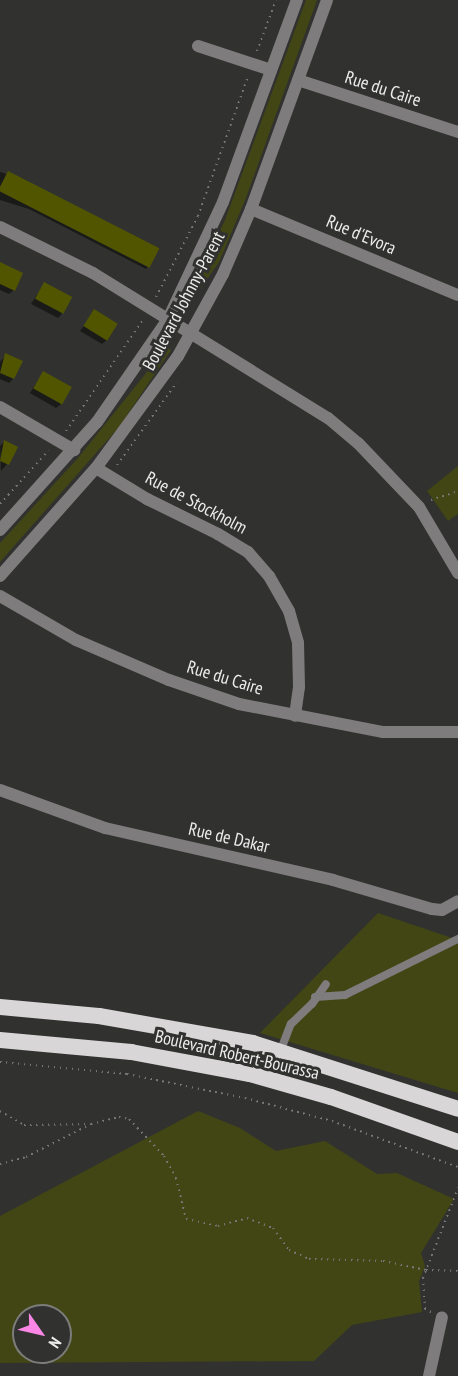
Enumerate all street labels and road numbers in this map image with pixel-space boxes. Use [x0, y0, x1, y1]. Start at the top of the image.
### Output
street label: Rue du Caire [342, 67, 424, 111]
street label: Rue d'Evora [323, 211, 399, 259]
street label: Boulevard Johnny-Parent [138, 228, 230, 374]
street label: Rue de Stockholm [141, 467, 251, 539]
street label: Rue du Caire [184, 656, 266, 700]
street label: Rue de Dakar [186, 818, 272, 858]
street label: Boulevard Robert-Bourassa [153, 1026, 321, 1084]

